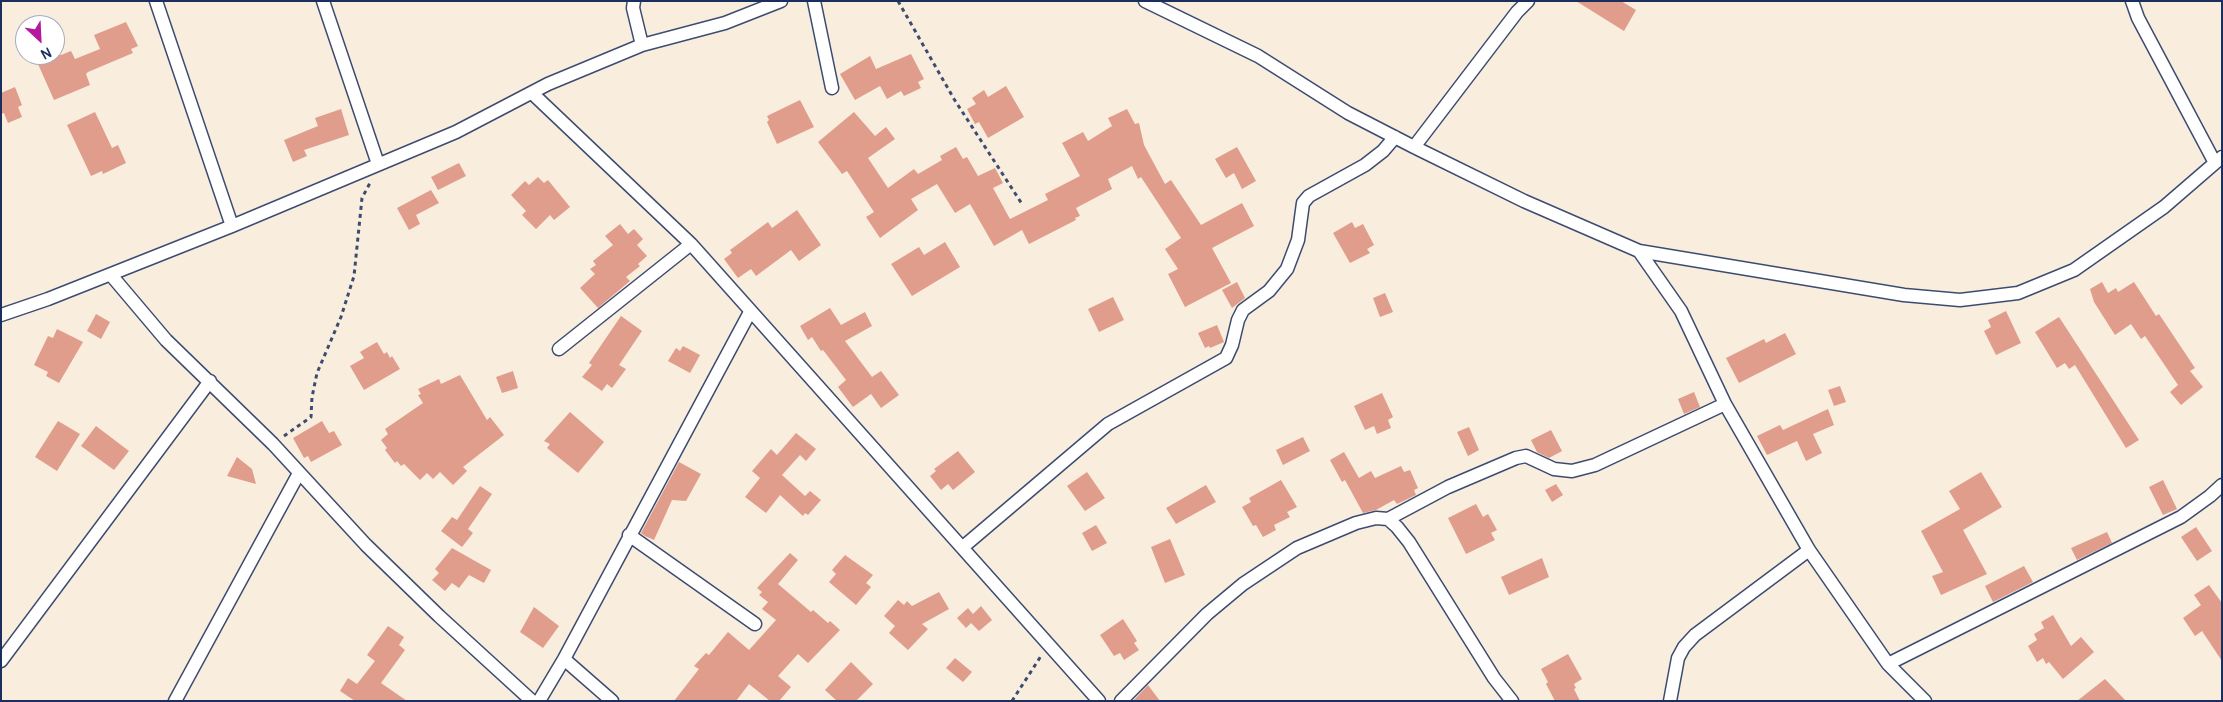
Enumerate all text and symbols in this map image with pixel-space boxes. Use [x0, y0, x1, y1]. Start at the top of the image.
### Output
north arrow [15, 15, 65, 65]
text: N [38, 43, 54, 63]

